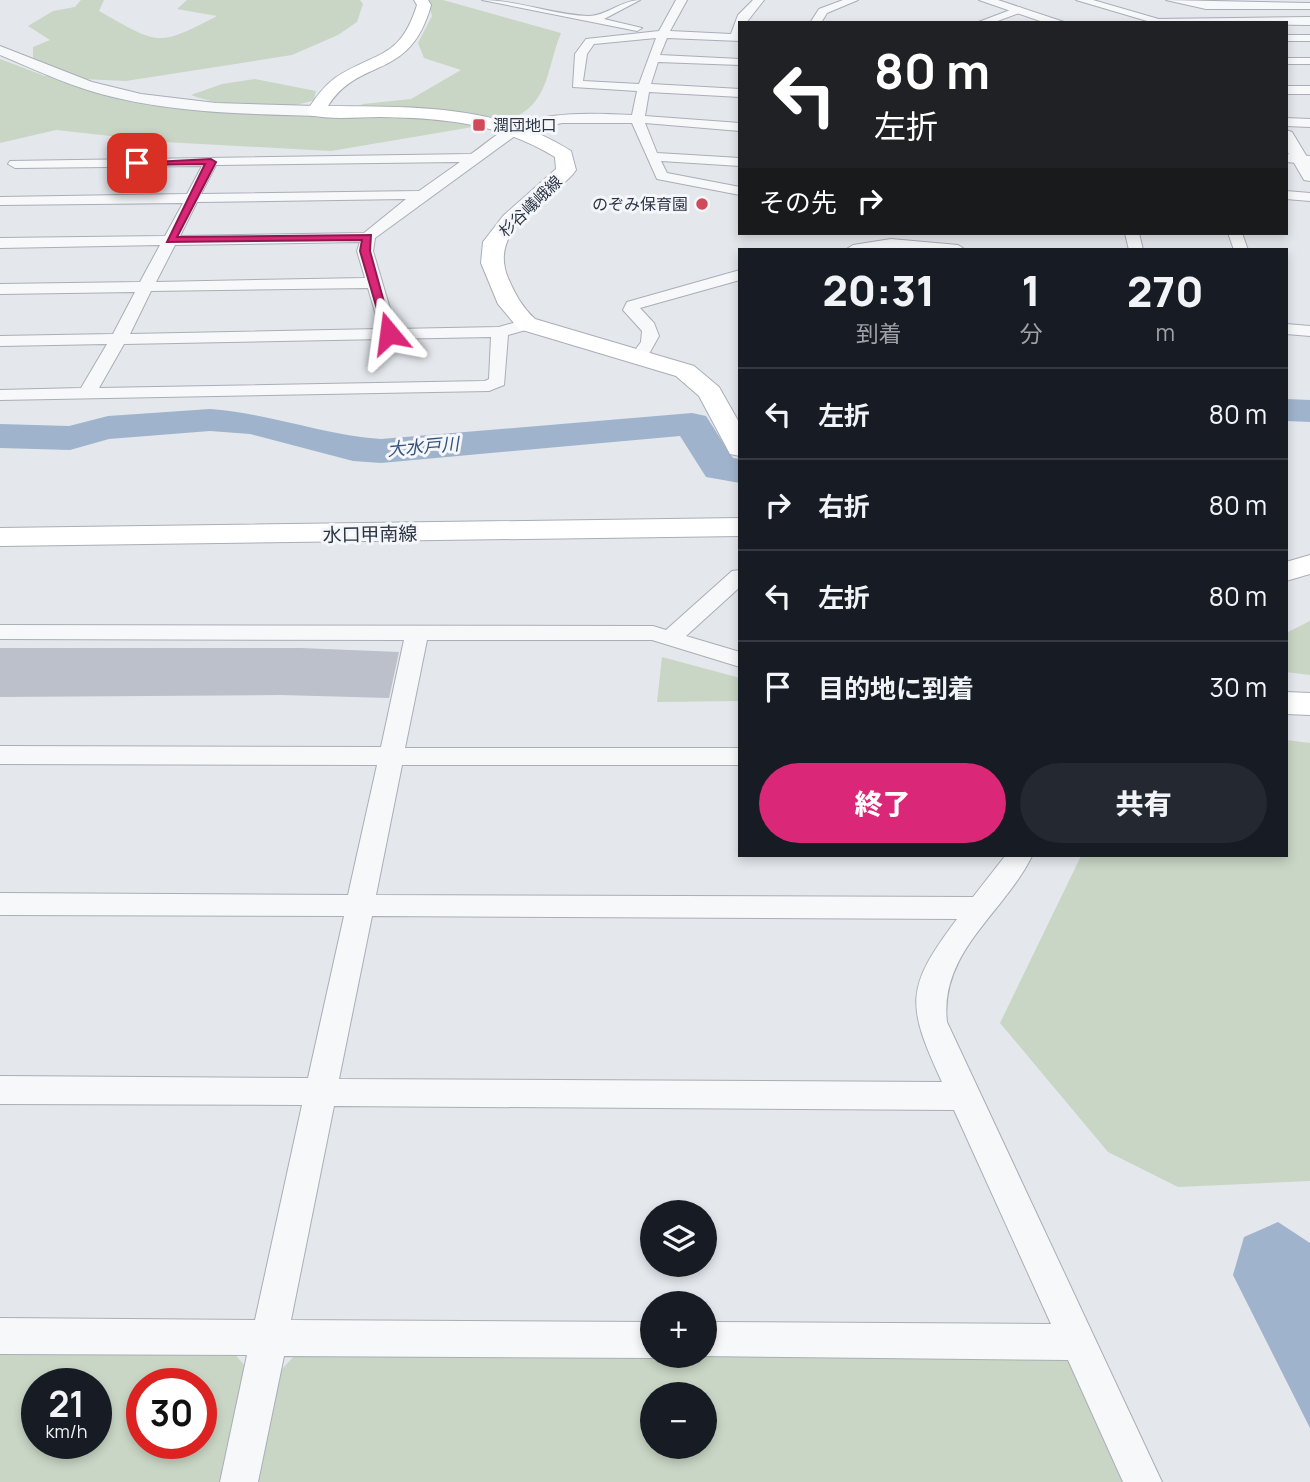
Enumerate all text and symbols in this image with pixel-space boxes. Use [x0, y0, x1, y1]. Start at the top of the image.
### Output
text: 80 m [874, 37, 990, 104]
icon: left [759, 49, 850, 140]
text: 左折 [874, 104, 938, 148]
place label: 潤団地口 [493, 114, 557, 136]
marker: 潤団地口 [471, 117, 487, 133]
pin [107, 133, 167, 193]
icon: arrive [118, 144, 156, 182]
street label: 杉谷嶬峨線 [494, 170, 566, 242]
icon: right [851, 182, 889, 220]
text: その先 [759, 184, 837, 220]
place label: のぞみ保育園 [592, 193, 688, 215]
marker: のぞみ保育園 [694, 196, 710, 212]
text: 20:31 [822, 261, 935, 319]
text: 1 [1021, 261, 1041, 319]
text: 270 [1127, 262, 1204, 320]
position arrow [352, 296, 426, 370]
text: m [1155, 316, 1175, 348]
text: 到着 [856, 317, 902, 349]
text: 分 [1020, 317, 1043, 349]
icon: left [759, 395, 797, 433]
text: 80 m [1209, 396, 1267, 432]
text: 左折 [818, 397, 870, 433]
water label: 大水戸川 [386, 431, 462, 461]
icon: right [759, 486, 797, 524]
text: 80 m [1209, 487, 1267, 523]
text: 右折 [818, 488, 870, 524]
street label: 水口甲南線 [322, 520, 418, 548]
icon: left [759, 577, 797, 615]
text: 80 m [1209, 578, 1267, 614]
text: 左折 [818, 579, 870, 615]
icon: arrive [759, 668, 797, 706]
text: 30 m [1210, 669, 1267, 705]
text: 目的地に到着 [818, 670, 974, 706]
button: 終了 [759, 763, 1006, 843]
button: 共有 [1020, 763, 1267, 843]
map controls [640, 1200, 717, 1459]
button: layers [640, 1200, 717, 1277]
button: + [640, 1291, 717, 1368]
speed limit sign: 30 [126, 1368, 217, 1459]
text: 21 [48, 1380, 85, 1428]
button: − [640, 1382, 717, 1459]
text: km/h [46, 1419, 87, 1443]

